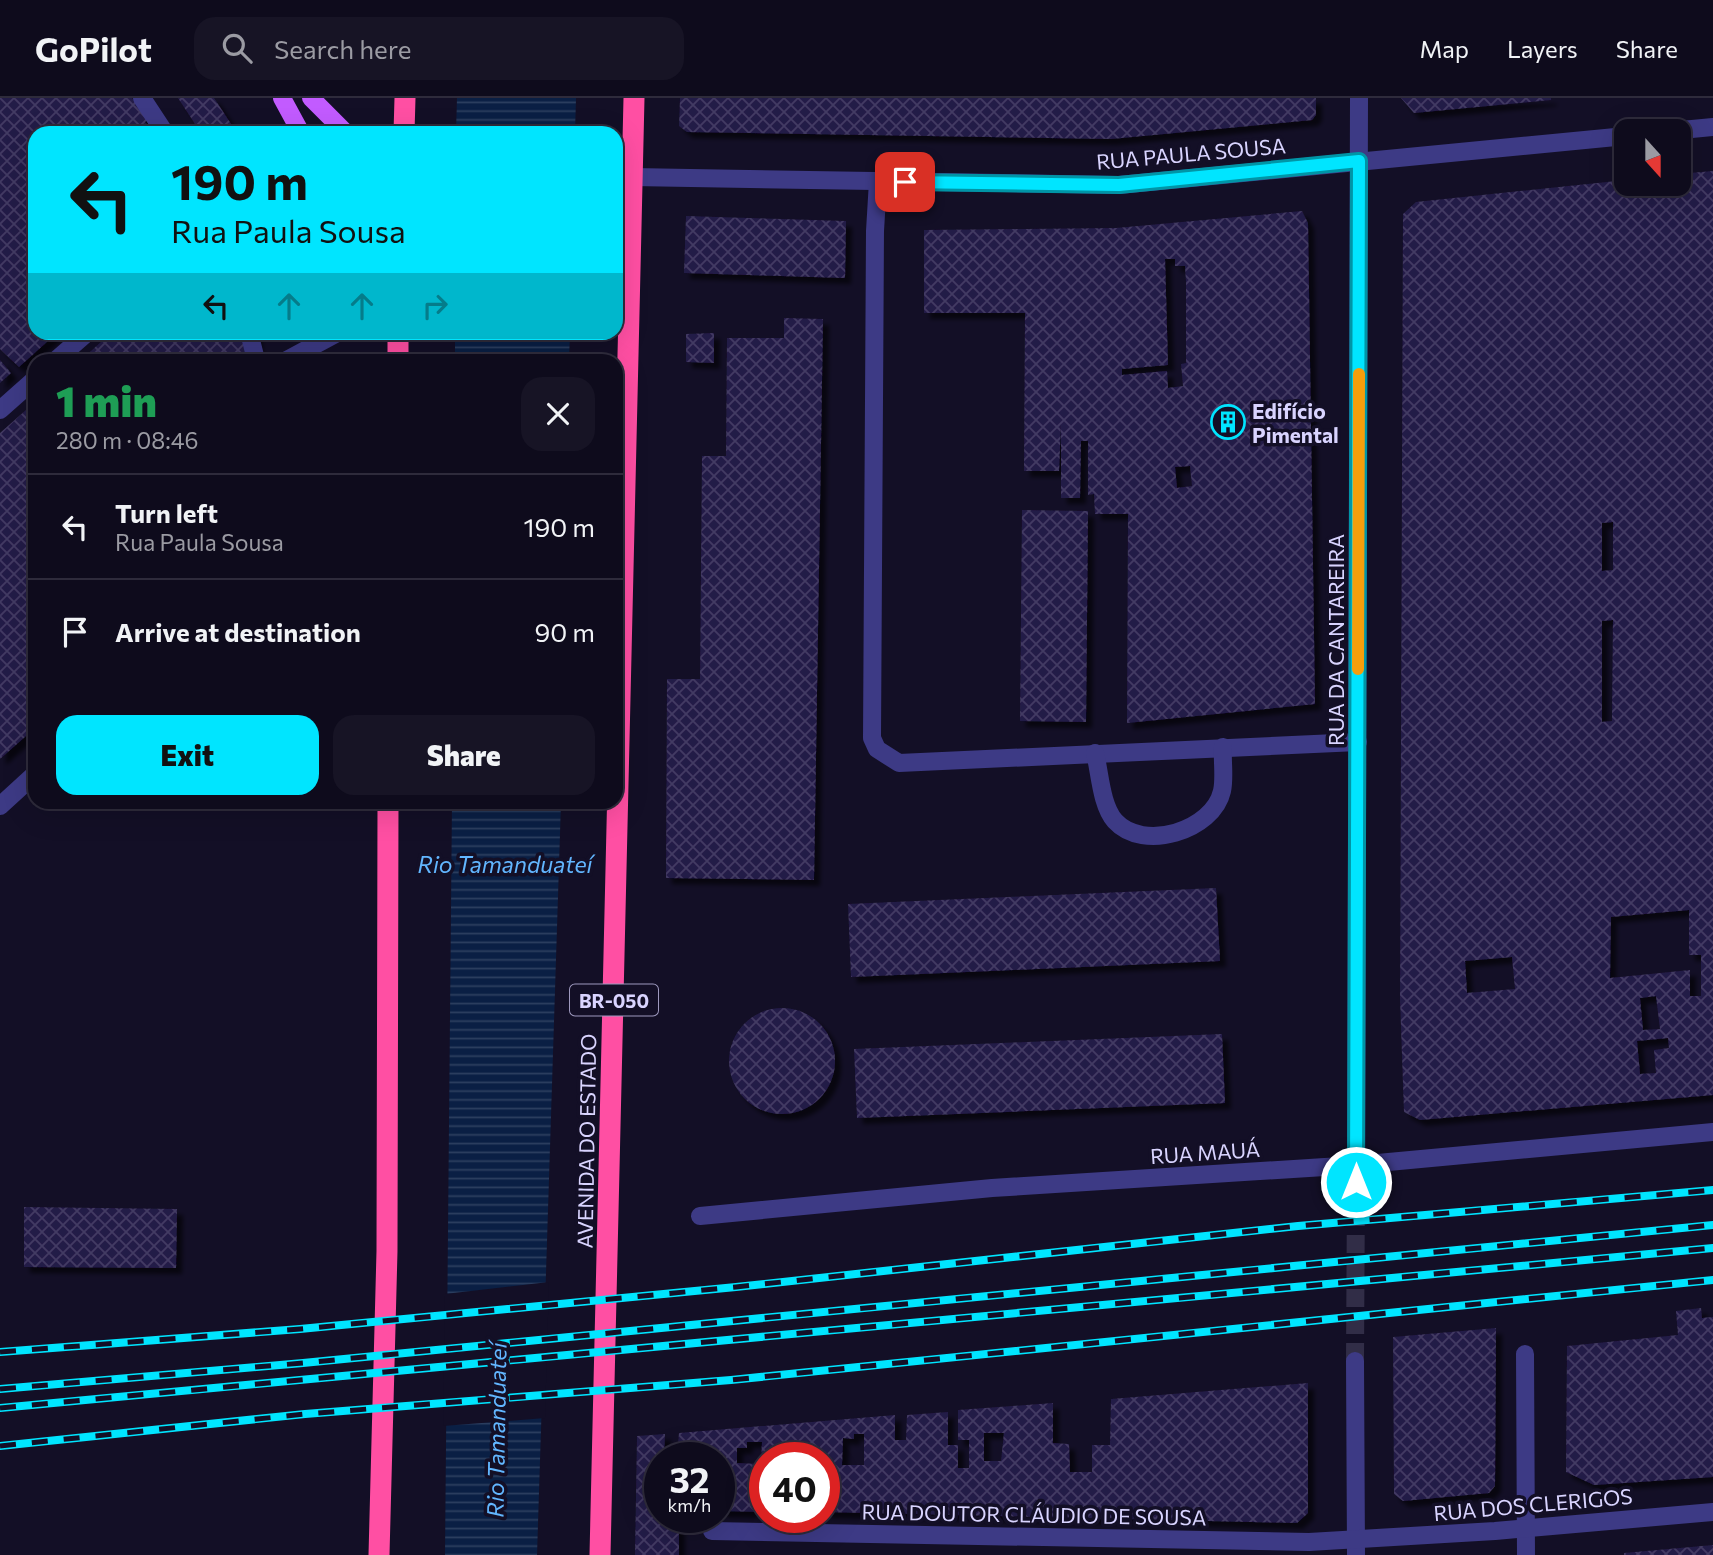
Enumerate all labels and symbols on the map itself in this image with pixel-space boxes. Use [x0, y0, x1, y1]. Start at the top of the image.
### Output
north arrow [1614, 119, 1690, 196]
street label: RUA PAULA SOUSA [1095, 132, 1287, 174]
pin [875, 152, 935, 212]
place label: Edifício Pimental [1252, 398, 1339, 447]
building icon: Edifício Pimental [1209, 403, 1247, 441]
street label: RUA DA CANTAREIRA [1323, 534, 1348, 746]
water label: Rio Tamanduateí [418, 850, 597, 878]
road number: BR-050 [570, 985, 658, 1016]
street label: AVENIDA DO ESTADO [572, 1033, 600, 1249]
street label: RUA MAUÁ [1149, 1136, 1261, 1168]
position arrow [1319, 1145, 1393, 1219]
water label: Rio Tamanduateí [480, 1338, 512, 1518]
speed limit sign: 40 [749, 1442, 840, 1533]
street label: RUA DOS CLERIGOS [1433, 1483, 1633, 1525]
street label: RUA DOUTOR CLÁUDIO DE SOUSA [862, 1498, 1206, 1530]

